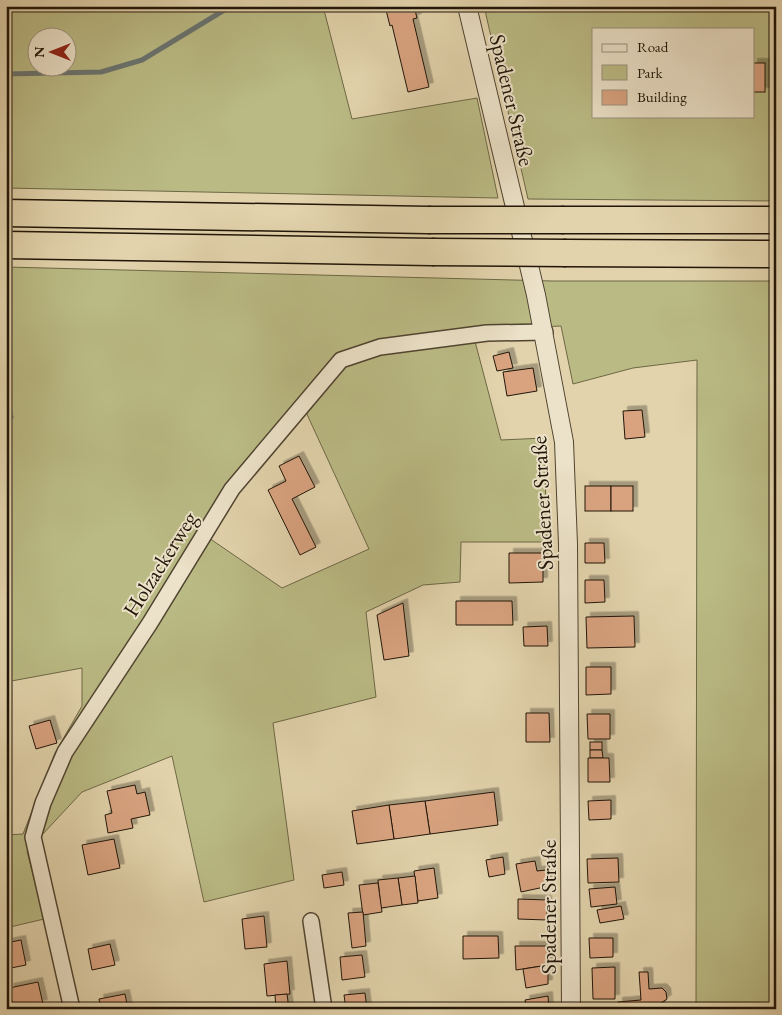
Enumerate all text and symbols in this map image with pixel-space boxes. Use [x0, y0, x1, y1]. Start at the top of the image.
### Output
north arrow [28, 28, 78, 78]
legend [592, 28, 754, 118]
street label: Spadener Straße [483, 31, 541, 169]
text: Road [637, 37, 669, 56]
text: N [30, 46, 48, 58]
text: Park [637, 63, 664, 82]
text: Building [637, 87, 687, 106]
street label: Spadener Straße [524, 435, 560, 571]
street label: Holzackerweg [116, 506, 204, 622]
street label: Spadener Straße [534, 839, 563, 974]

